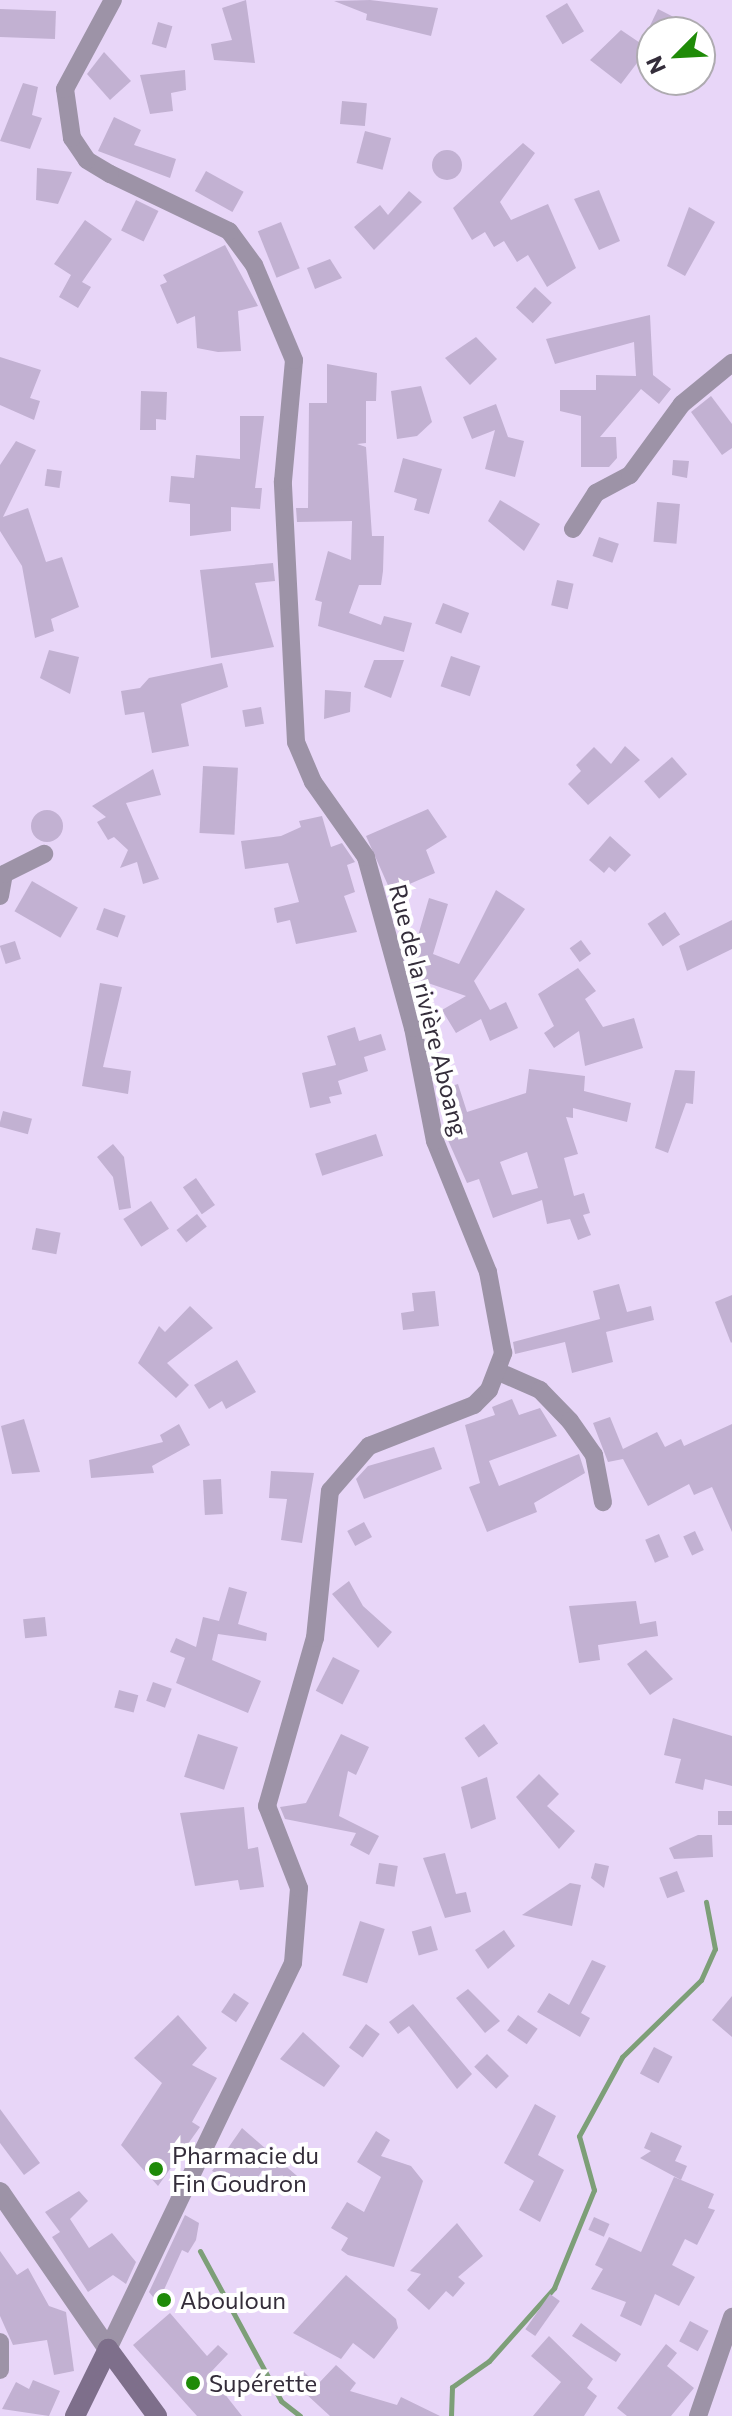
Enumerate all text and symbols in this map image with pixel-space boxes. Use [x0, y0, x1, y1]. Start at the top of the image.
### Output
north arrow [636, 16, 716, 96]
text: N [640, 52, 671, 78]
street label: Rue de la rivière Aboang [384, 881, 474, 1139]
place label: Pharmacie du Fin Goudron [172, 2141, 319, 2197]
marker: Pharmacie du Fin Goudron [147, 2160, 165, 2178]
place label: Abouloun [180, 2286, 286, 2314]
marker: Abouloun [155, 2291, 173, 2309]
place label: Supérette [209, 2369, 317, 2397]
marker: Supérette [184, 2374, 202, 2392]

